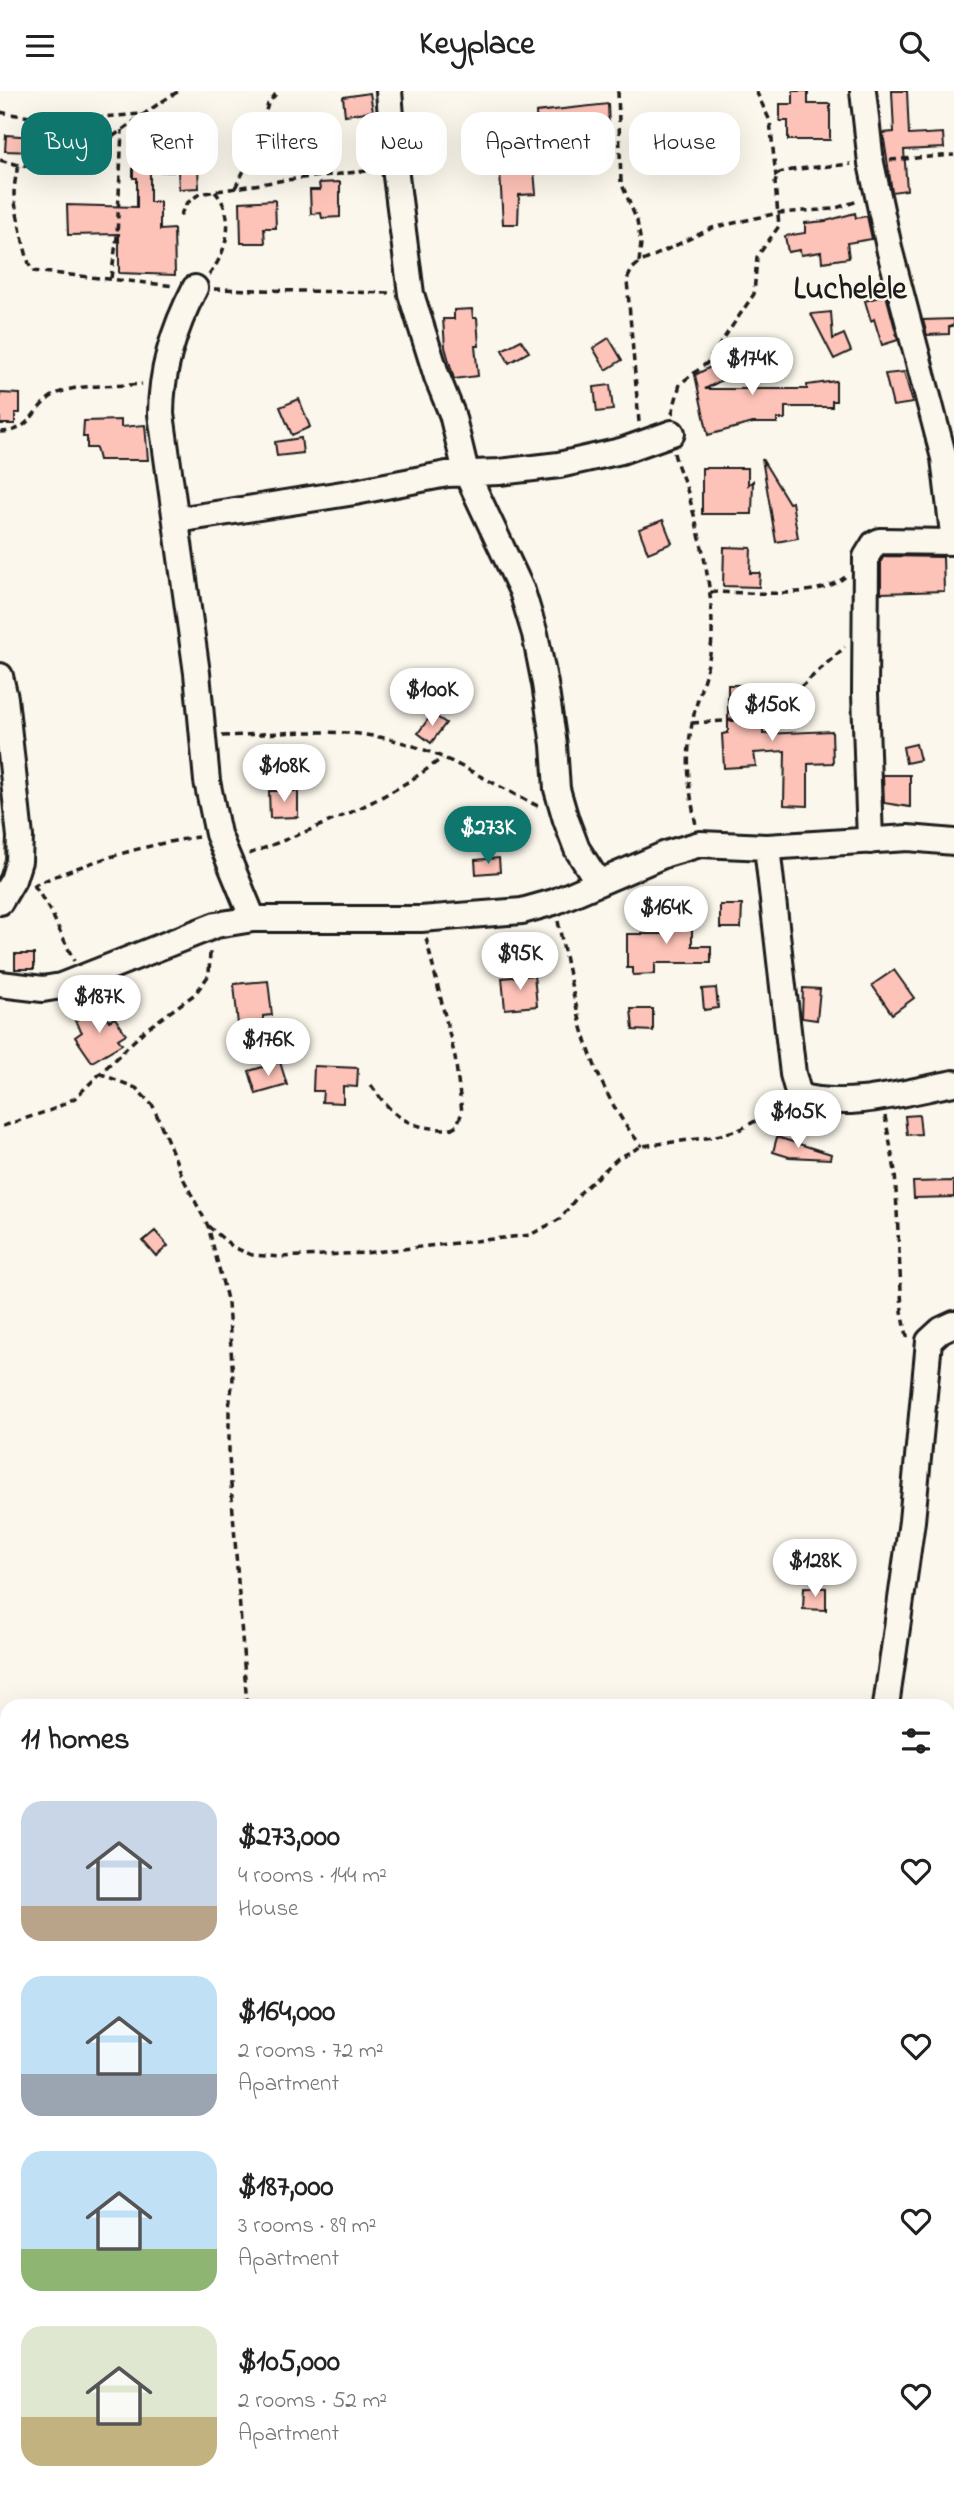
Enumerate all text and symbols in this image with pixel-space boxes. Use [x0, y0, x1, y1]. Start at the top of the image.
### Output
text: Keyplace [419, 22, 535, 69]
icon: menu [21, 27, 59, 65]
icon: search [895, 27, 933, 65]
chip: Buy [21, 112, 112, 175]
chip: Rent [126, 112, 218, 175]
chip: Filters [232, 112, 342, 175]
chip: New [356, 112, 447, 175]
chip: Apartment [461, 112, 615, 175]
chip: House [629, 112, 740, 175]
district label: Luchelele [793, 267, 908, 314]
pin: $174K [703, 337, 801, 397]
text: $174K [726, 343, 778, 376]
pin: $100K [383, 669, 481, 728]
text: $100K [406, 674, 458, 707]
pin: $150K [723, 683, 821, 743]
text: $150K [744, 689, 800, 722]
pin: $108K [235, 745, 333, 804]
text: $108K [259, 750, 309, 783]
pin: $273K [439, 807, 537, 866]
text: $273K [460, 812, 516, 845]
pin: $164K [617, 887, 715, 946]
text: $164K [640, 892, 692, 925]
pin: $95K [479, 933, 561, 992]
text: $95K [497, 938, 543, 971]
pin: $187K [50, 975, 148, 1035]
text: $187K [74, 981, 124, 1014]
pin: $176K [219, 1019, 317, 1078]
text: $176K [242, 1024, 294, 1057]
pin: $105K [749, 1091, 847, 1150]
text: $105K [770, 1096, 826, 1129]
pin: $128K [766, 1539, 864, 1599]
text: $128K [789, 1545, 841, 1578]
text: 11 homes [21, 1719, 129, 1763]
icon: filters [897, 1722, 935, 1760]
text: $273,000 [238, 1816, 340, 1860]
icon: home [77, 1829, 161, 1913]
icon: heart [897, 1852, 935, 1890]
text: 4 rooms · 144 m² [238, 1860, 387, 1893]
text: House [238, 1893, 298, 1926]
text: $164,000 [238, 1991, 335, 2035]
icon: home [77, 2004, 161, 2088]
icon: heart [897, 2027, 935, 2065]
text: 2 rooms · 72 m² [238, 2035, 384, 2068]
text: Apartment [238, 2068, 339, 2101]
text: $187,000 [238, 2166, 333, 2210]
icon: home [77, 2179, 161, 2263]
icon: heart [897, 2202, 935, 2240]
text: 3 rooms · 89 m² [238, 2210, 376, 2243]
text: Apartment [238, 2243, 339, 2276]
text: $105,000 [238, 2341, 340, 2385]
icon: home [77, 2354, 161, 2438]
icon: heart [897, 2377, 935, 2415]
text: 2 rooms · 52 m² [238, 2385, 387, 2418]
text: Apartment [238, 2418, 339, 2451]

